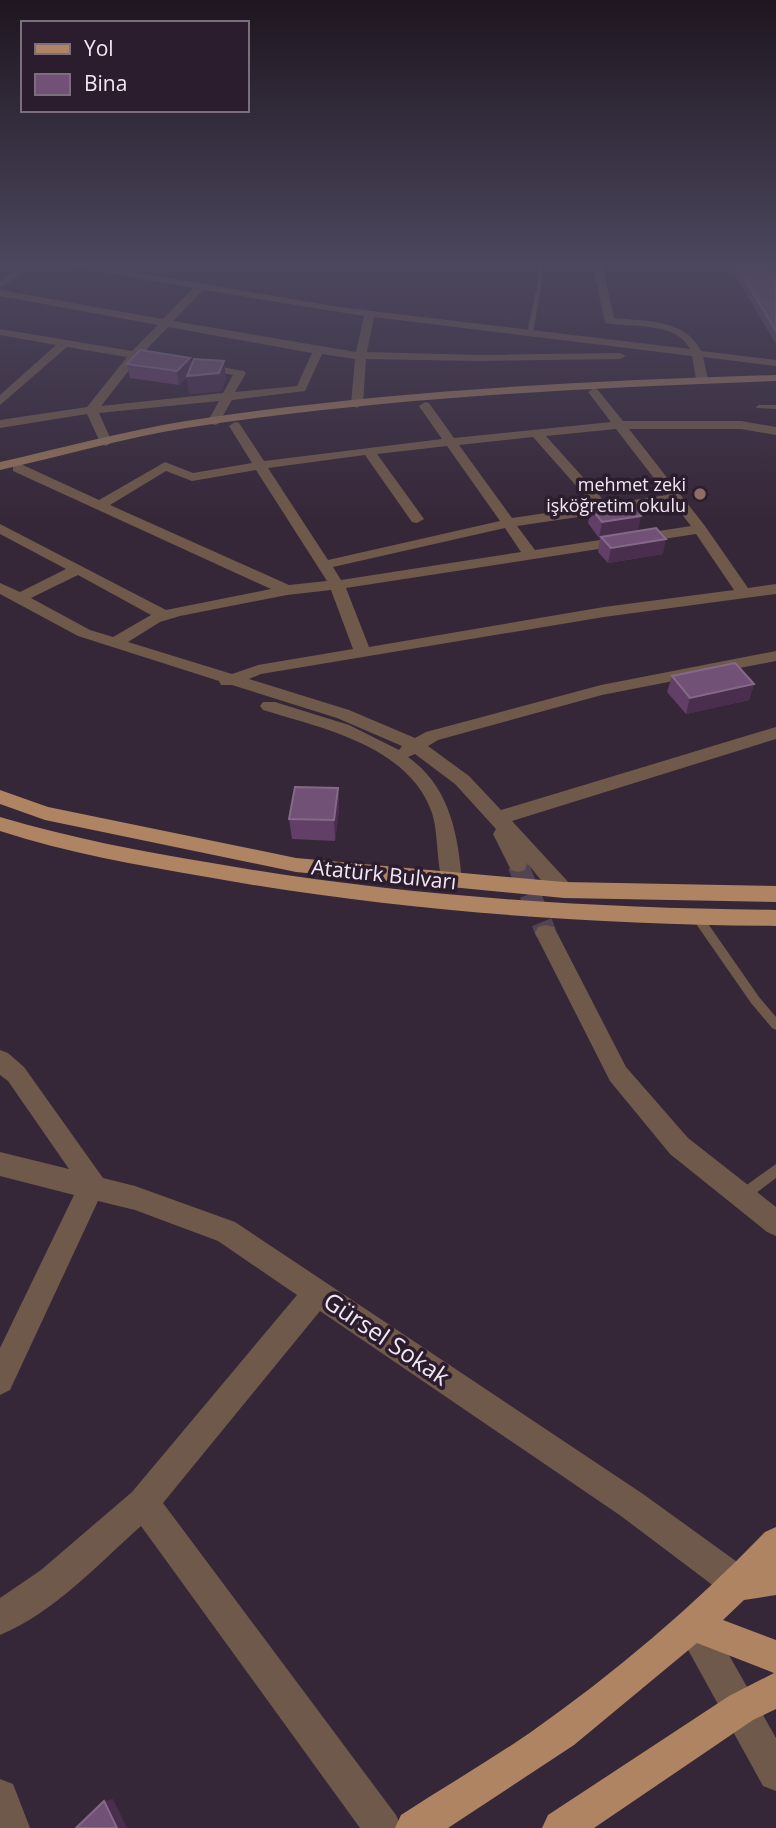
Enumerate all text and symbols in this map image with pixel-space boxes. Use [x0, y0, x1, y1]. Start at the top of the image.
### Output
legend [21, 21, 248, 112]
text: Yol [84, 34, 114, 62]
text: Bina [84, 69, 127, 97]
place label: mehmet zeki işköğretim okulu [546, 472, 686, 517]
marker: mehmet zeki işköğretim okulu [692, 486, 708, 502]
street label: Atatürk Bulvarı [310, 852, 458, 896]
street label: Gürsel Sokak [318, 1284, 457, 1393]

